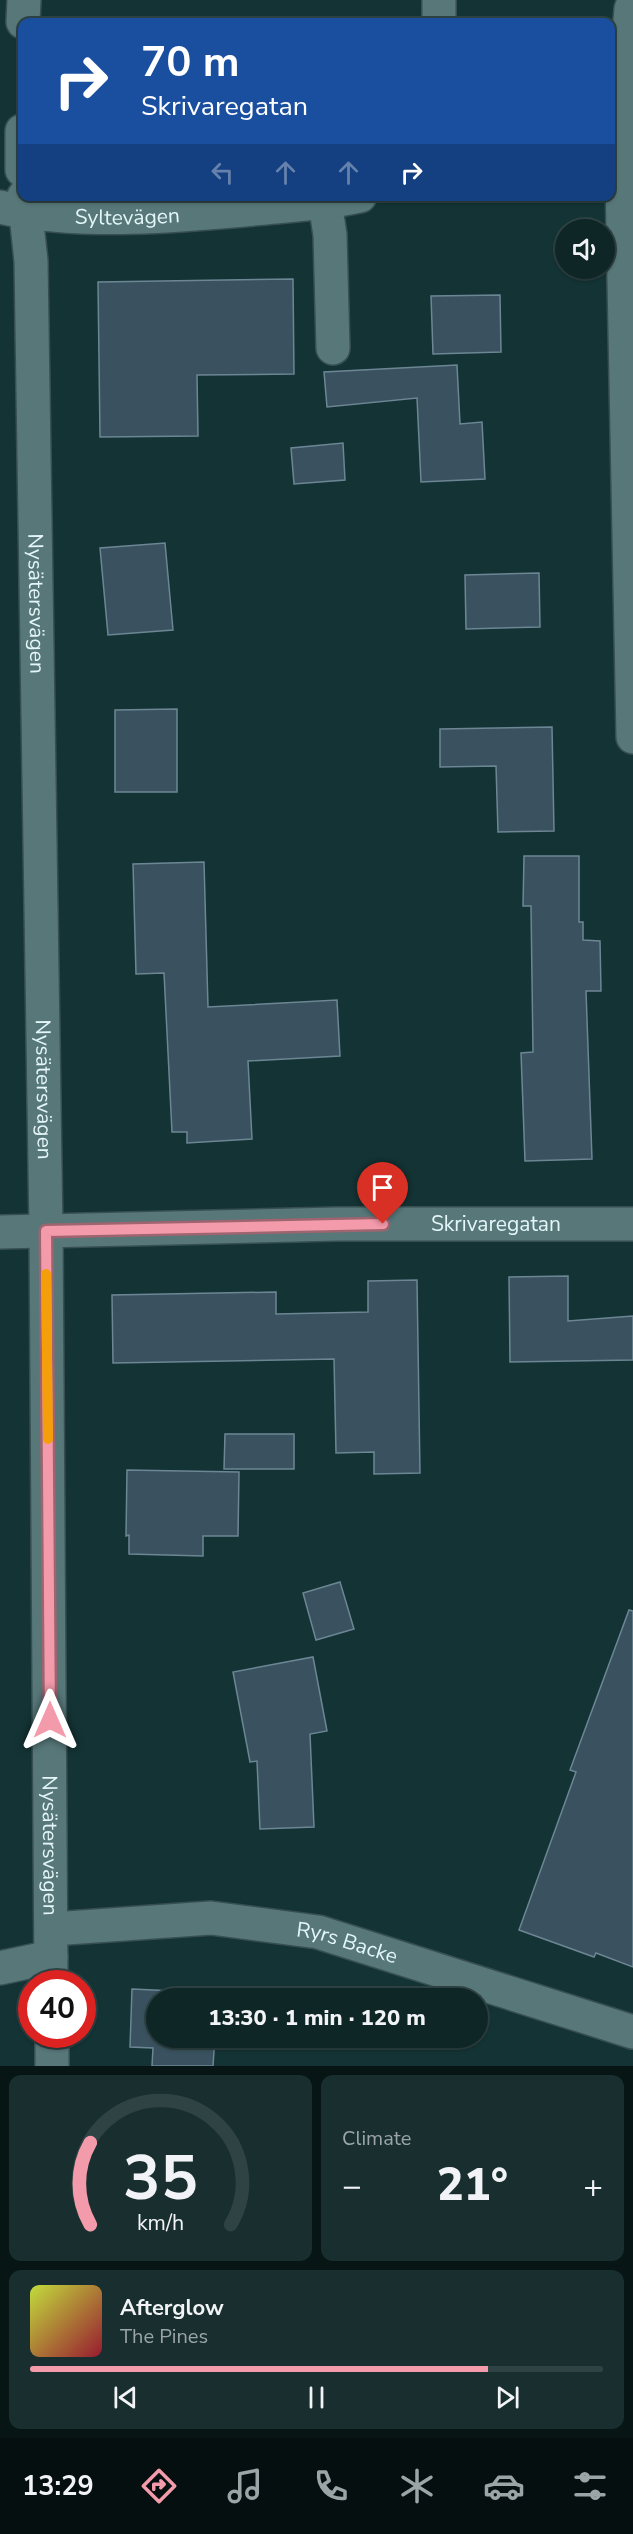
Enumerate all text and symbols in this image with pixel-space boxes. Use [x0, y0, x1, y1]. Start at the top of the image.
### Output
text: 70 m [141, 34, 240, 91]
icon: right [42, 42, 120, 120]
text: Skrivaregatan [141, 88, 308, 125]
icon: left [206, 156, 239, 189]
icon: ahead [269, 156, 302, 189]
icon: ahead [332, 156, 365, 189]
icon: right [395, 156, 428, 189]
street label: Syltevägen [74, 201, 181, 231]
map controls [555, 219, 615, 279]
button: sound [555, 219, 615, 279]
street label: Nysätersvägen [21, 533, 51, 674]
street label: Nysätersvägen [29, 1019, 59, 1160]
pin [357, 1162, 408, 1224]
icon: arrive [366, 1171, 399, 1204]
street label: Skrivaregatan [431, 1210, 561, 1238]
position arrow [18, 1688, 82, 1752]
street label: Nysätersvägen [36, 1775, 65, 1916]
street label: Ryrs Backe [295, 1915, 401, 1970]
speed limit sign: 40 [18, 1970, 96, 2048]
text: 13:30 · 1 min · 120 m [208, 2003, 426, 2033]
text: Climate [342, 2125, 411, 2152]
text: 35 [123, 2136, 198, 2221]
text: 21° [437, 2155, 508, 2216]
text: − [342, 2164, 362, 2209]
text: + [583, 2164, 603, 2209]
text: km/h [137, 2208, 184, 2238]
text: Afterglow [120, 2293, 224, 2323]
text: The Pines [120, 2323, 208, 2350]
icon: previous [109, 2381, 142, 2414]
icon: pause [300, 2381, 333, 2414]
icon: next [491, 2381, 524, 2414]
icon: directions [138, 2465, 180, 2507]
icon: music [224, 2465, 266, 2507]
icon: phone [310, 2465, 352, 2507]
icon: climate [396, 2465, 438, 2507]
icon: car [483, 2465, 525, 2507]
icon: filters [569, 2465, 611, 2507]
text: 13:29 [22, 2468, 94, 2505]

